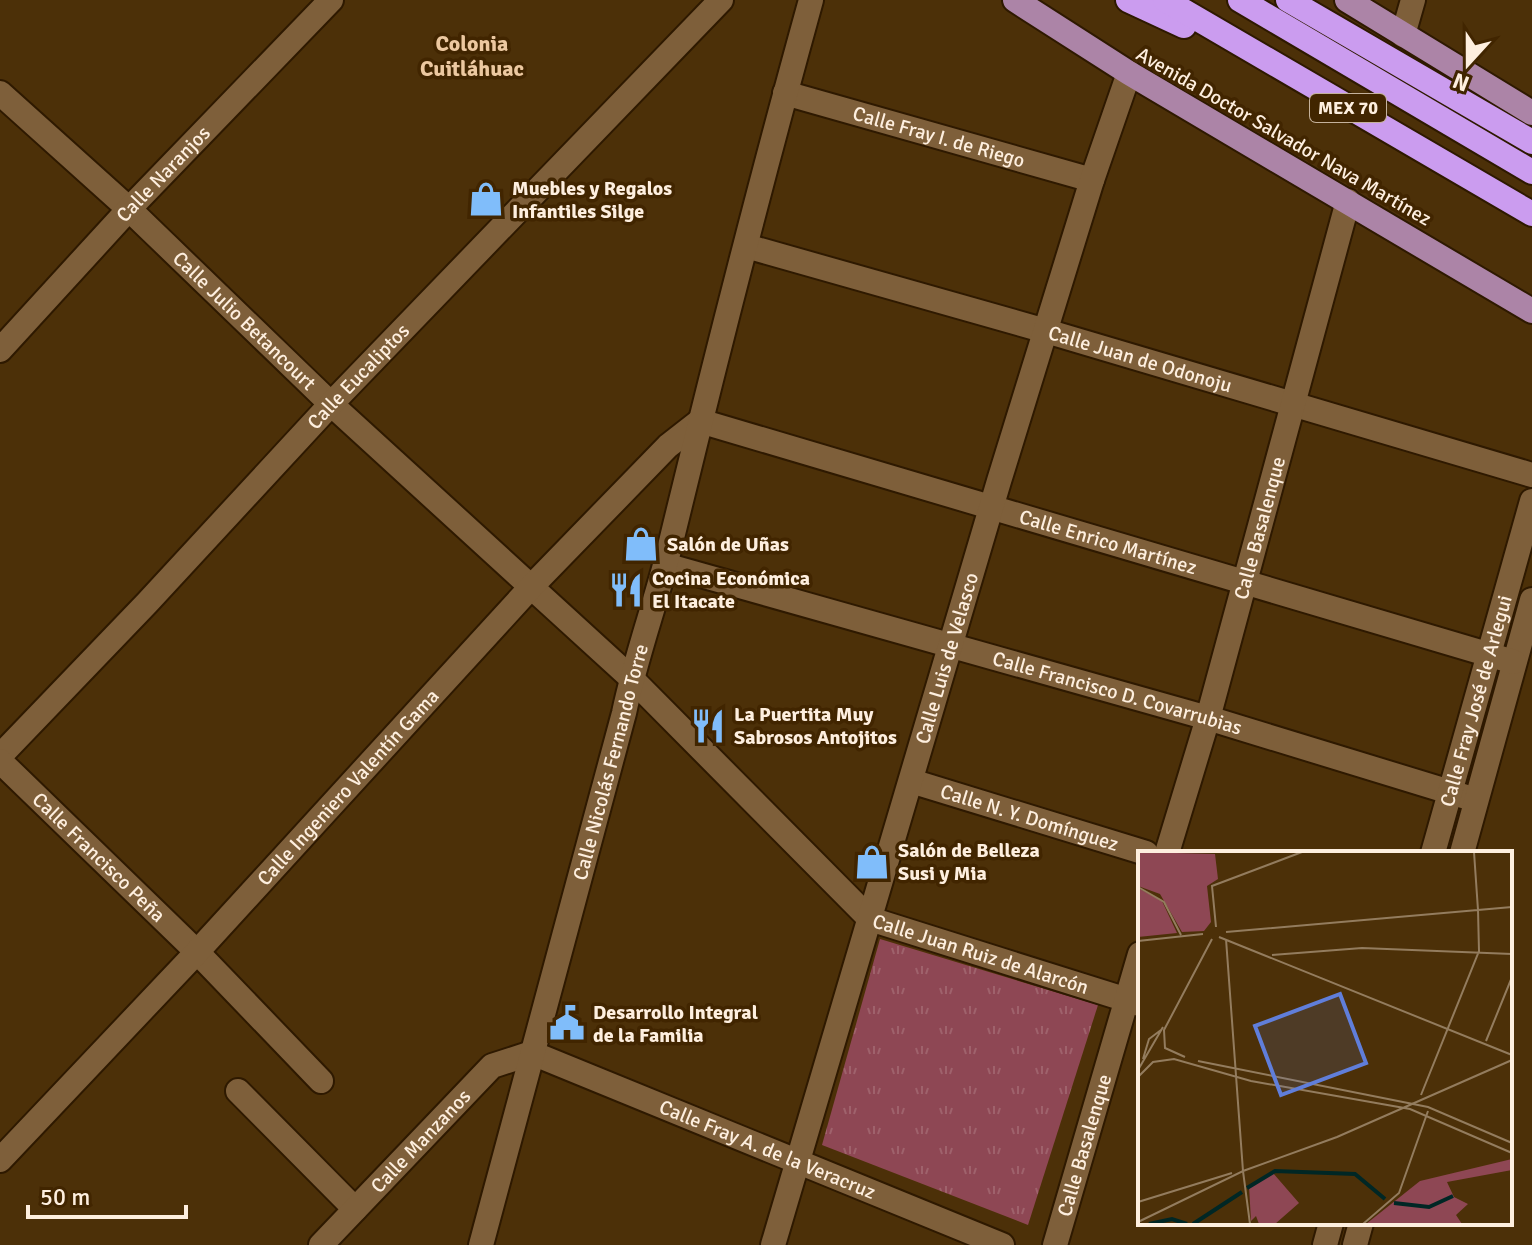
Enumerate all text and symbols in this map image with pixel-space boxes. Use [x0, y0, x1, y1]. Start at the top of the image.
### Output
north arrow [1428, 24, 1508, 104]
district label: Colonia Cuitláhuac [420, 30, 524, 82]
street label: Avenida Doctor Salvador Nava Martínez [1132, 42, 1436, 231]
text: N [1449, 67, 1473, 98]
road number: MEX 70 [1310, 94, 1386, 122]
street label: Calle Fray I. de Riego [850, 101, 1028, 173]
street label: Calle Naranjos [111, 121, 216, 228]
place label: Muebles y Regalos Infantiles Silge [512, 176, 672, 224]
shop icon: Muebles y Regalos Infantiles Silge [467, 180, 505, 218]
street label: Calle Julio Betancourt [167, 246, 321, 396]
street label: Calle Eucaliptos [302, 318, 415, 435]
street label: Calle Juan de Odonoju [1045, 320, 1235, 398]
street label: Calle Basalenque [1229, 454, 1291, 602]
street label: Calle Enrico Martínez [1016, 504, 1200, 580]
shop icon: Salón de Uñas [622, 525, 660, 563]
place label: Salón de Uñas [667, 532, 789, 557]
place label: Cocina Económica El Itacate [652, 566, 810, 614]
street label: Calle Luis de Velasco [910, 570, 984, 747]
restaurant icon: Cocina Económica El Itacate [607, 571, 645, 609]
street label: Calle Fray José de Arlegui [1435, 592, 1518, 810]
street label: Calle Nicolás Fernando Torre [568, 641, 654, 883]
street label: Calle Francisco D. Covarrubias [990, 646, 1245, 741]
street label: Calle Ingeniero Valentín Gama [252, 684, 445, 891]
place label: La Puertita Muy Sabrosos Antojitos [734, 702, 897, 750]
restaurant icon: La Puertita Muy Sabrosos Antojitos [689, 707, 727, 745]
street label: Calle N. Y. Domínguez [937, 779, 1122, 857]
street label: Calle Francisco Peña [27, 787, 171, 928]
place label: Salón de Belleza Susi y Mia [898, 838, 1040, 886]
shop icon: Salón de Belleza Susi y Mia [853, 843, 891, 881]
inset map [1138, 851, 1512, 1225]
street label: Calle Juan Ruiz de Alarcón [869, 909, 1092, 1000]
place label: Desarrollo Integral de la Familia [593, 1000, 758, 1048]
public building icon: Desarrollo Integral de la Familia [548, 1004, 586, 1042]
street label: Calle Basalenque [1052, 1071, 1117, 1219]
street label: Calle Manzanos [365, 1084, 476, 1198]
street label: Calle Fray A. de la Veracruz [655, 1094, 879, 1205]
scale bar [28, 1169, 186, 1219]
text: 50 m [40, 1182, 90, 1212]

